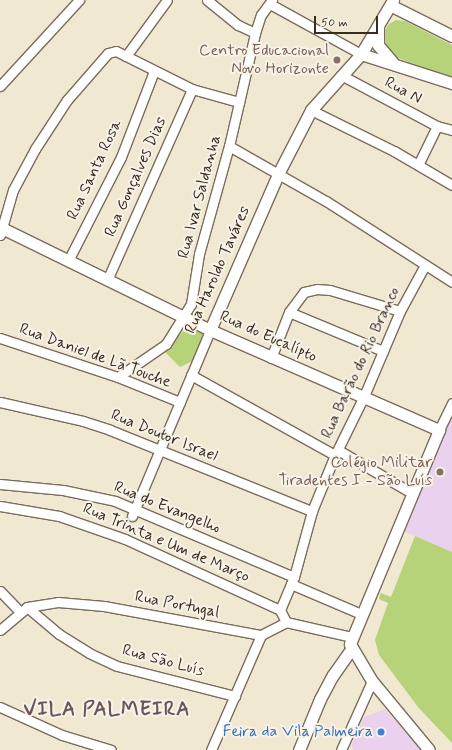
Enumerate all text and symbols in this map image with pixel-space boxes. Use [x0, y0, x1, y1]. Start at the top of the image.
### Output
scale bar [316, 8, 380, 34]
text: 50 m [321, 15, 348, 31]
place label: Centro Educacional Novo Horizonte [199, 41, 329, 79]
marker: Centro Educacional Novo Horizonte [332, 55, 342, 65]
street label: Rua N [381, 73, 425, 109]
street label: Rua Gonçalves Dias [101, 114, 171, 240]
street label: Rua Santa Rosa [64, 118, 126, 222]
street label: Rua Ivar Saldanha [174, 133, 226, 261]
street label: Rua Haroldo Taváres [182, 204, 254, 336]
street label: Rua Barão do Rio Branco [317, 284, 405, 442]
street label: Rua do Eucalípto [216, 307, 320, 367]
street label: Rua Daniel de Lã Touche [16, 319, 174, 393]
street label: Rua Doutor Israel [107, 406, 221, 466]
place label: Colégio Militar Tiradentes I - São Luís [278, 453, 432, 491]
marker: Colégio Militar Tiradentes I - São Luís [435, 467, 445, 477]
street label: Rua do Evangelho [111, 478, 223, 538]
street label: Rua Trinta e Um de Março [79, 499, 253, 587]
street label: Rua Portugal [134, 588, 220, 622]
street label: Rua São Luís [119, 641, 207, 681]
district label: VILA PALMEIRA [27, 697, 187, 721]
place label: Feira da Vila Palmeira [220, 722, 373, 742]
marker: Feira da Vila Palmeira [376, 727, 386, 737]

